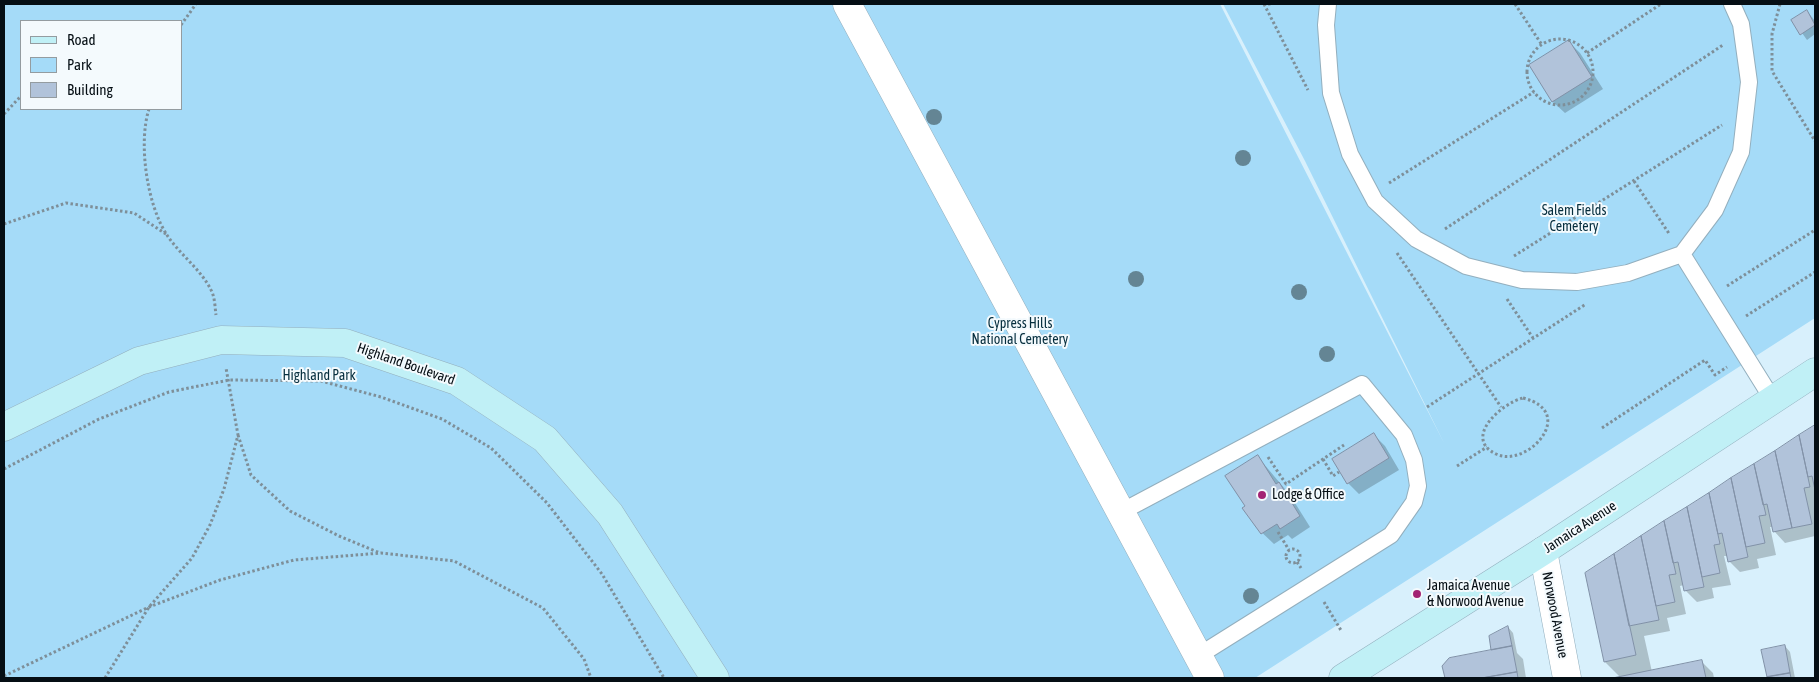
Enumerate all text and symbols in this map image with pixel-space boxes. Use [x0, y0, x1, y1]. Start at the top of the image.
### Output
legend [20, 20, 182, 110]
text: Road [67, 31, 96, 48]
text: Park [67, 56, 92, 73]
text: Building [67, 81, 113, 98]
park label: Salem Fields Cemetery [1542, 203, 1606, 236]
park label: Cypress Hills National Cemetery [972, 316, 1068, 348]
street label: Highland Boulevard [355, 339, 457, 389]
park label: Highland Park [282, 368, 356, 384]
place label: Lodge & Office [1272, 487, 1344, 503]
marker: Lodge & Office [1256, 489, 1268, 501]
street label: Jamaica Avenue [1541, 497, 1619, 557]
street label: Norwood Avenue [1538, 570, 1572, 660]
place label: Jamaica Avenue & Norwood Avenue [1427, 578, 1524, 610]
marker: Jamaica Avenue & Norwood Avenue [1411, 588, 1423, 600]

